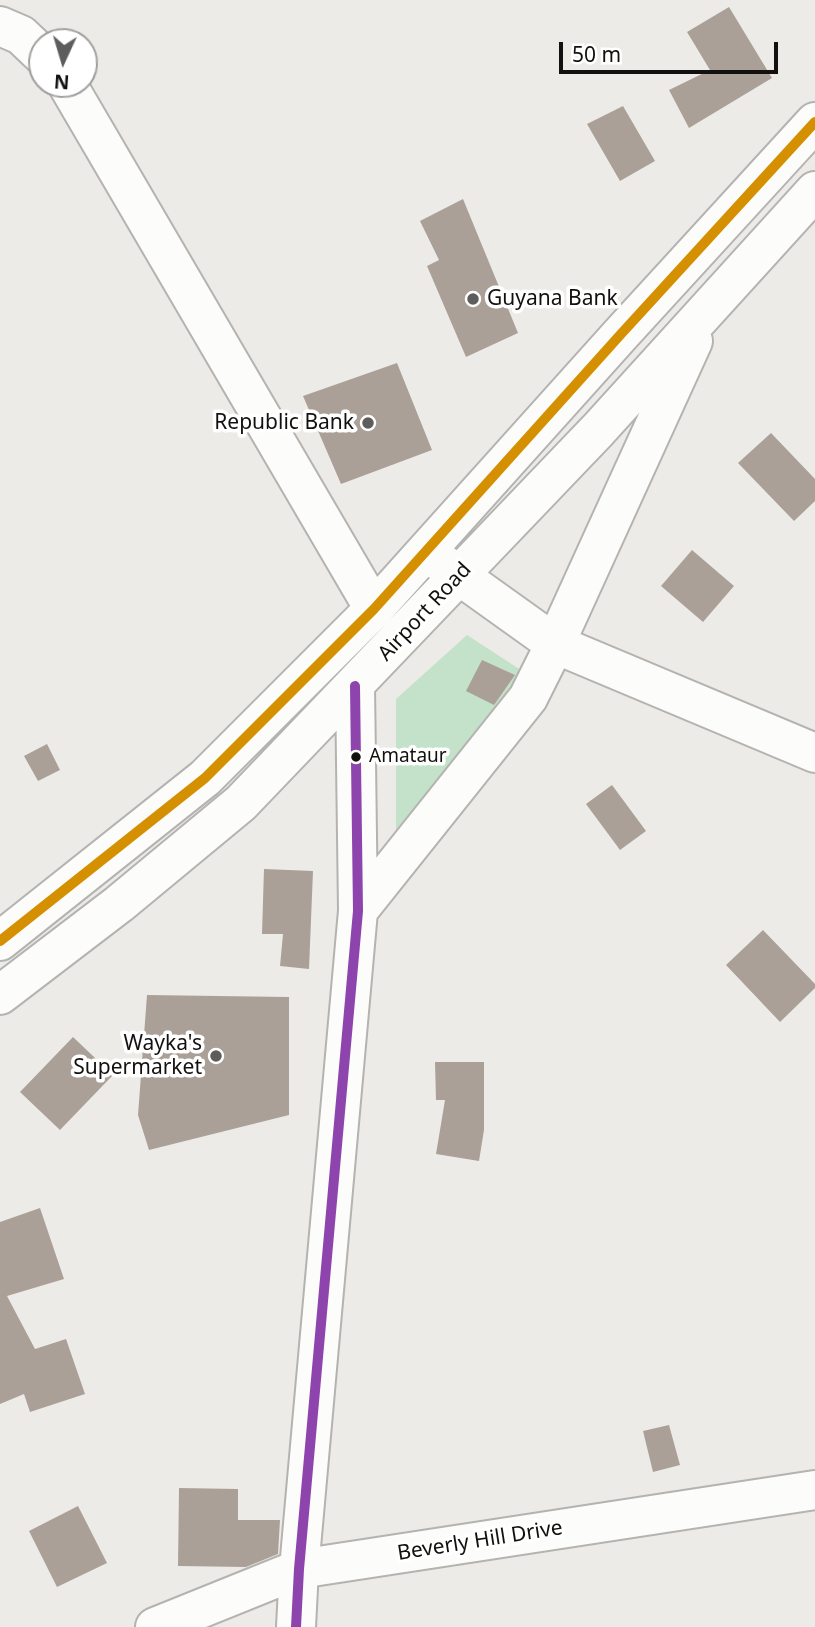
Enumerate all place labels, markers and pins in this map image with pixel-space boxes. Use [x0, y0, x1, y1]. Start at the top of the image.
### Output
place label: Guyana Bank [487, 286, 618, 312]
marker: Guyana Bank [465, 291, 481, 307]
place label: Republic Bank [214, 410, 354, 436]
marker: Republic Bank [360, 415, 376, 431]
place label: Amataur [369, 746, 447, 768]
marker: Amataur [349, 750, 363, 764]
place label: Wayka's Supermarket [73, 1031, 202, 1081]
marker: Wayka's Supermarket [208, 1048, 224, 1064]

